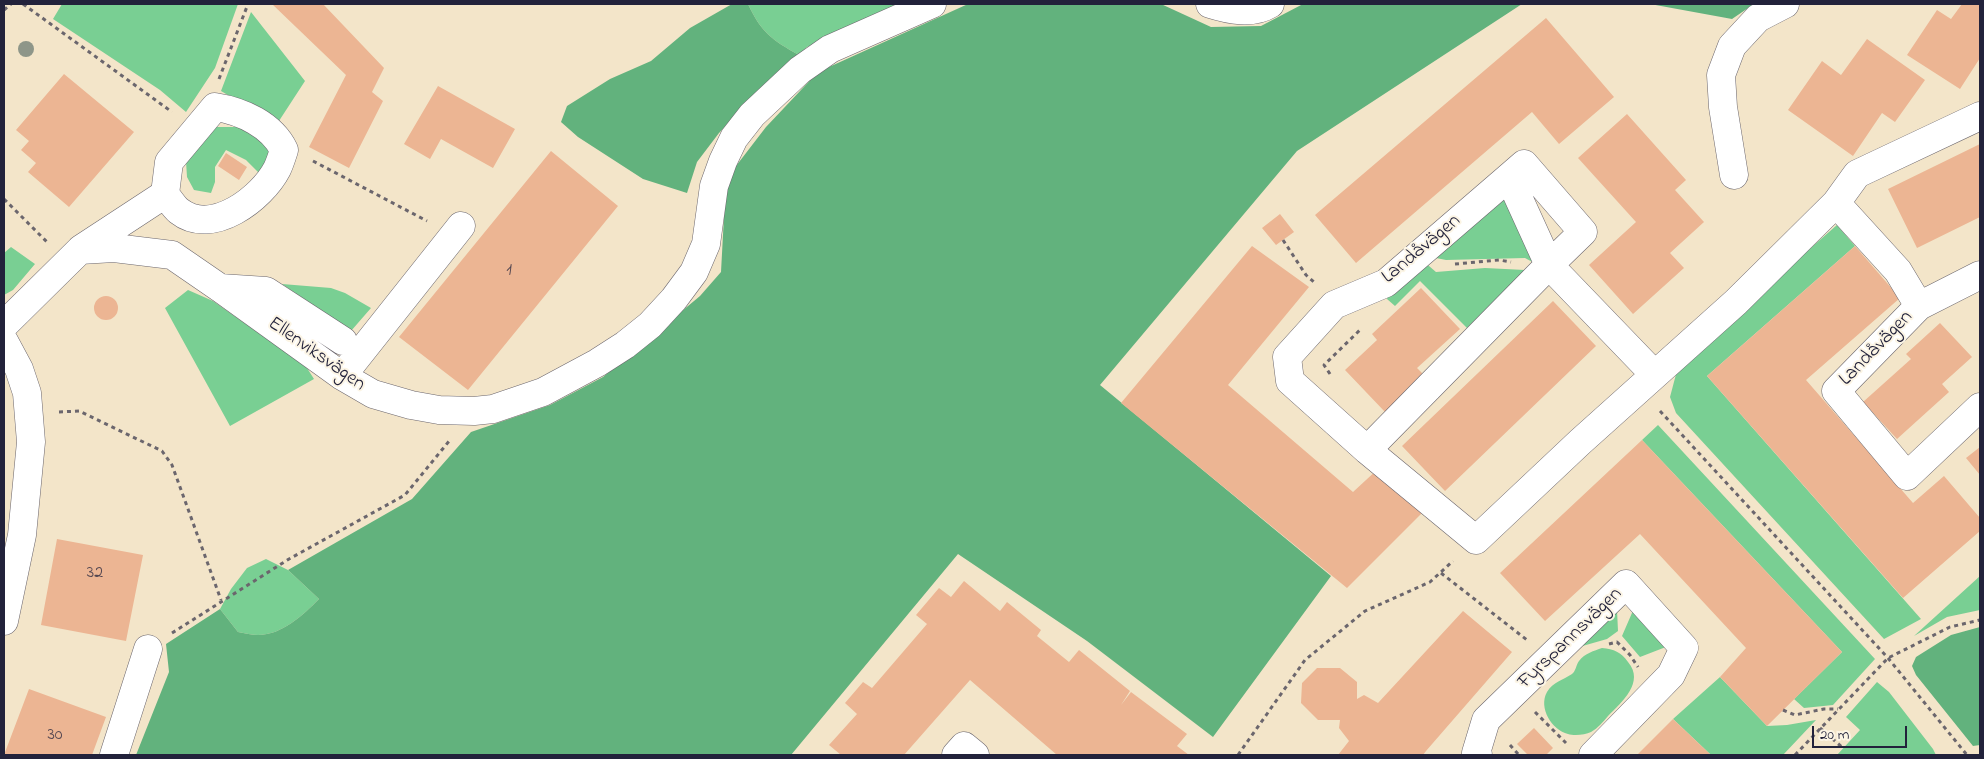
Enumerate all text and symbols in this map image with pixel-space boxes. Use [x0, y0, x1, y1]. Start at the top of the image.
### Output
street label: Landåvägen [1378, 210, 1466, 290]
house number: 1 [506, 260, 512, 282]
street label: Landåvägen [1835, 306, 1919, 392]
street label: Ellenviksvägen [263, 313, 369, 397]
house number: 32 [87, 563, 103, 585]
street label: Fyrspannsvägen [1514, 583, 1628, 695]
scale bar [1814, 716, 1909, 748]
text: 20 m [1820, 724, 1849, 746]
house number: 30 [47, 725, 63, 747]

